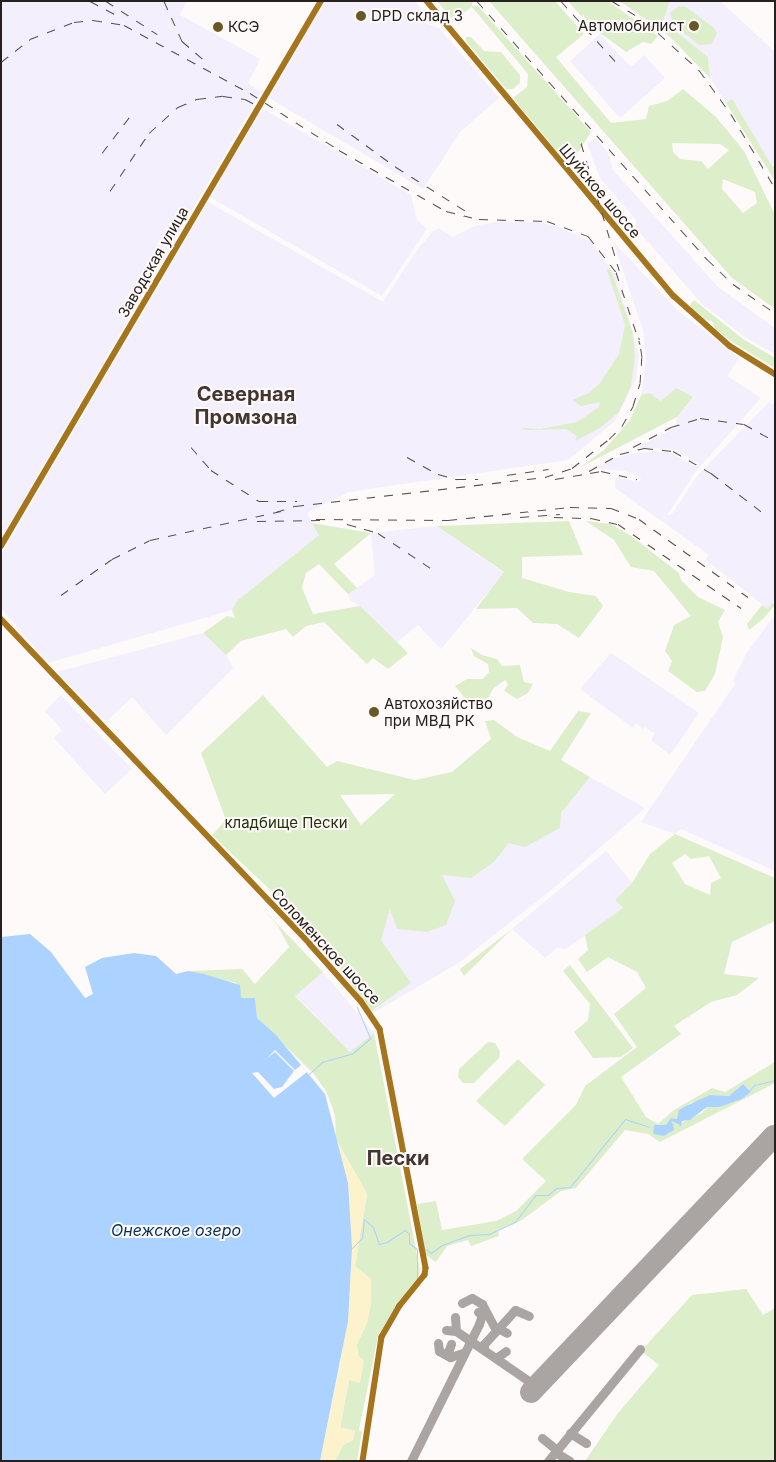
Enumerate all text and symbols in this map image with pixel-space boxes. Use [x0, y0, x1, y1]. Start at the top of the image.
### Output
place label: DPD склад 3 [371, 7, 463, 25]
marker: DPD склад 3 [355, 10, 367, 22]
place label: Автомобилист [578, 17, 684, 35]
place label: КСЭ [228, 18, 259, 36]
marker: Автомобилист [688, 20, 700, 32]
marker: КСЭ [212, 21, 224, 33]
street label: Шуйское шоссе [555, 140, 645, 242]
street label: Заводская улица [114, 203, 192, 321]
district label: Северная Промзона [195, 382, 297, 429]
place label: Автохозяйство при МВД РК [384, 694, 493, 729]
marker: Автохозяйство при МВД РК [368, 706, 380, 718]
park label: кладбище Пески [224, 814, 348, 832]
street label: Соломенское шоссе [267, 884, 385, 1008]
district label: Пески [367, 1146, 429, 1170]
water label: Онежское озеро [111, 1220, 241, 1240]

